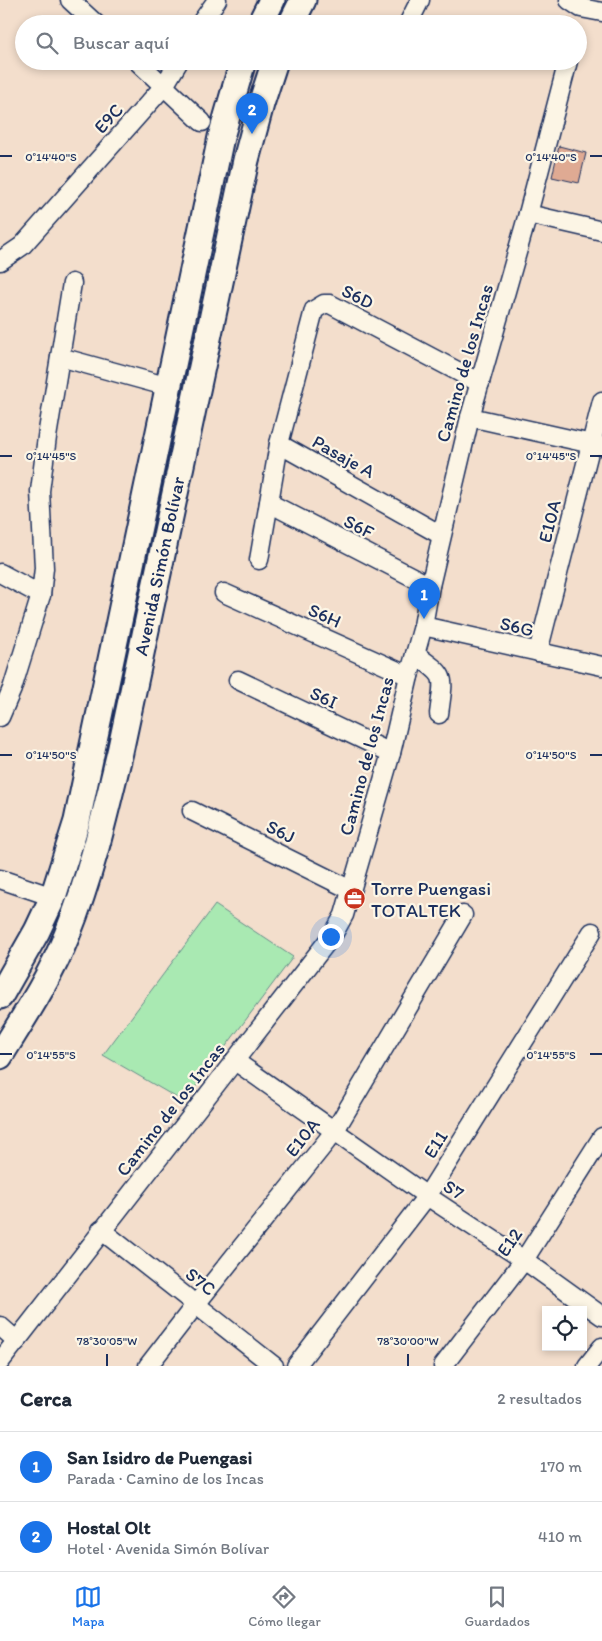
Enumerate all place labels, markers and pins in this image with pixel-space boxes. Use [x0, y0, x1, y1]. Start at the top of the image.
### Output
pin: 2 [236, 93, 268, 134]
pin: 1 [408, 578, 440, 619]
place label: Torre Puengasi TOTALTEK [371, 877, 491, 922]
office icon: Torre Puengasi TOTALTEK [343, 887, 367, 911]

